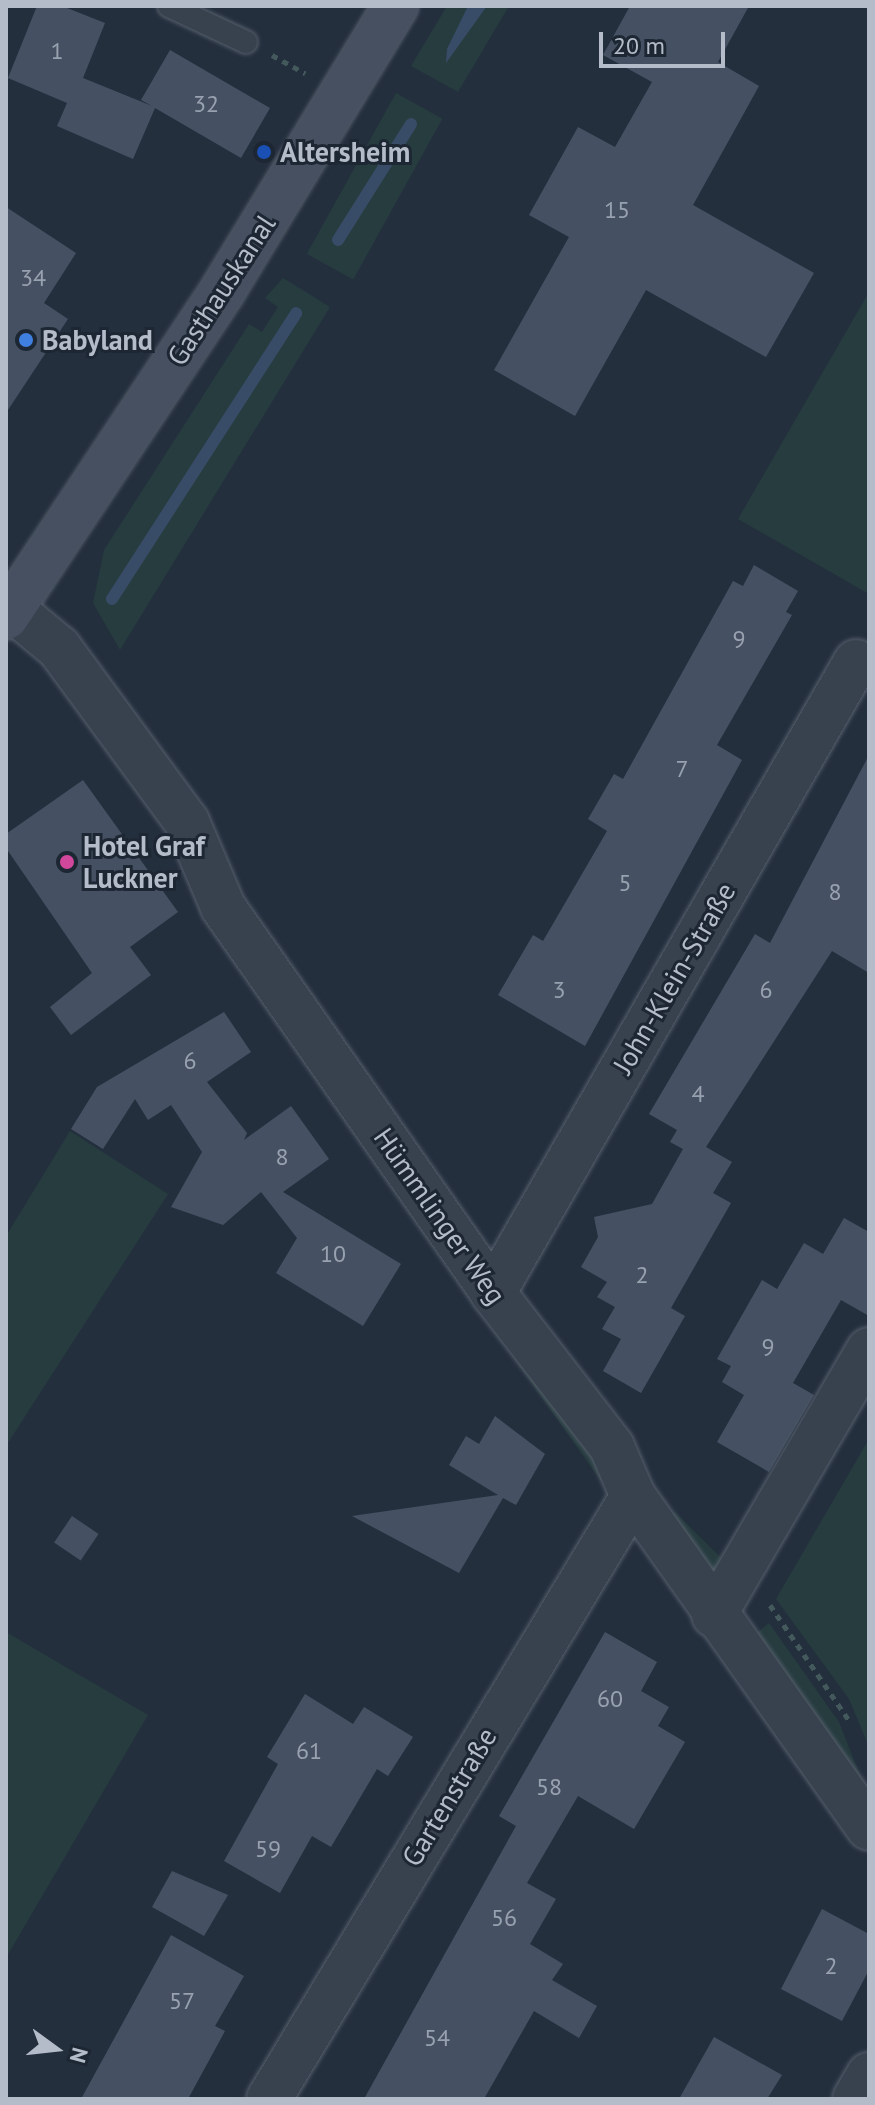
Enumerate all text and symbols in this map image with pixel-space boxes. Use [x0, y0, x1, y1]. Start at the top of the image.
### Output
scale bar [603, 16, 729, 66]
text: 20 m [613, 30, 665, 61]
house number: 1 [50, 37, 64, 65]
house number: 32 [193, 90, 219, 118]
place label: Altersheim [280, 135, 410, 169]
marker: Altersheim [255, 143, 273, 161]
house number: 15 [604, 196, 630, 224]
street label: Gasthauskanal [160, 208, 282, 372]
house number: 34 [20, 264, 46, 292]
place label: Babyland [42, 323, 153, 357]
marker: Babyland [17, 331, 35, 349]
house number: 9 [732, 625, 746, 653]
house number: 7 [675, 755, 689, 783]
place label: Hotel Graf Luckner [83, 829, 205, 895]
marker: Hotel Graf Luckner [58, 853, 76, 871]
house number: 5 [618, 869, 632, 897]
street label: John-Klein-Straße [606, 877, 742, 1079]
house number: 8 [828, 878, 842, 906]
house number: 3 [552, 976, 566, 1004]
house number: 6 [759, 976, 773, 1004]
house number: 6 [183, 1047, 197, 1075]
house number: 4 [691, 1080, 705, 1108]
street label: Hümmlinger Weg [367, 1121, 513, 1311]
house number: 8 [275, 1143, 289, 1171]
house number: 10 [320, 1240, 346, 1268]
house number: 2 [635, 1261, 649, 1289]
house number: 9 [761, 1333, 775, 1361]
house number: 60 [597, 1685, 623, 1713]
street label: Gartenstraße [395, 1722, 503, 1872]
house number: 61 [296, 1737, 322, 1765]
house number: 58 [536, 1773, 562, 1801]
house number: 59 [255, 1835, 281, 1863]
house number: 56 [491, 1904, 517, 1932]
house number: 2 [824, 1952, 838, 1980]
house number: 57 [169, 1987, 195, 2015]
north arrow [16, 2009, 96, 2089]
house number: 54 [424, 2024, 450, 2052]
text: N [64, 2045, 95, 2066]

